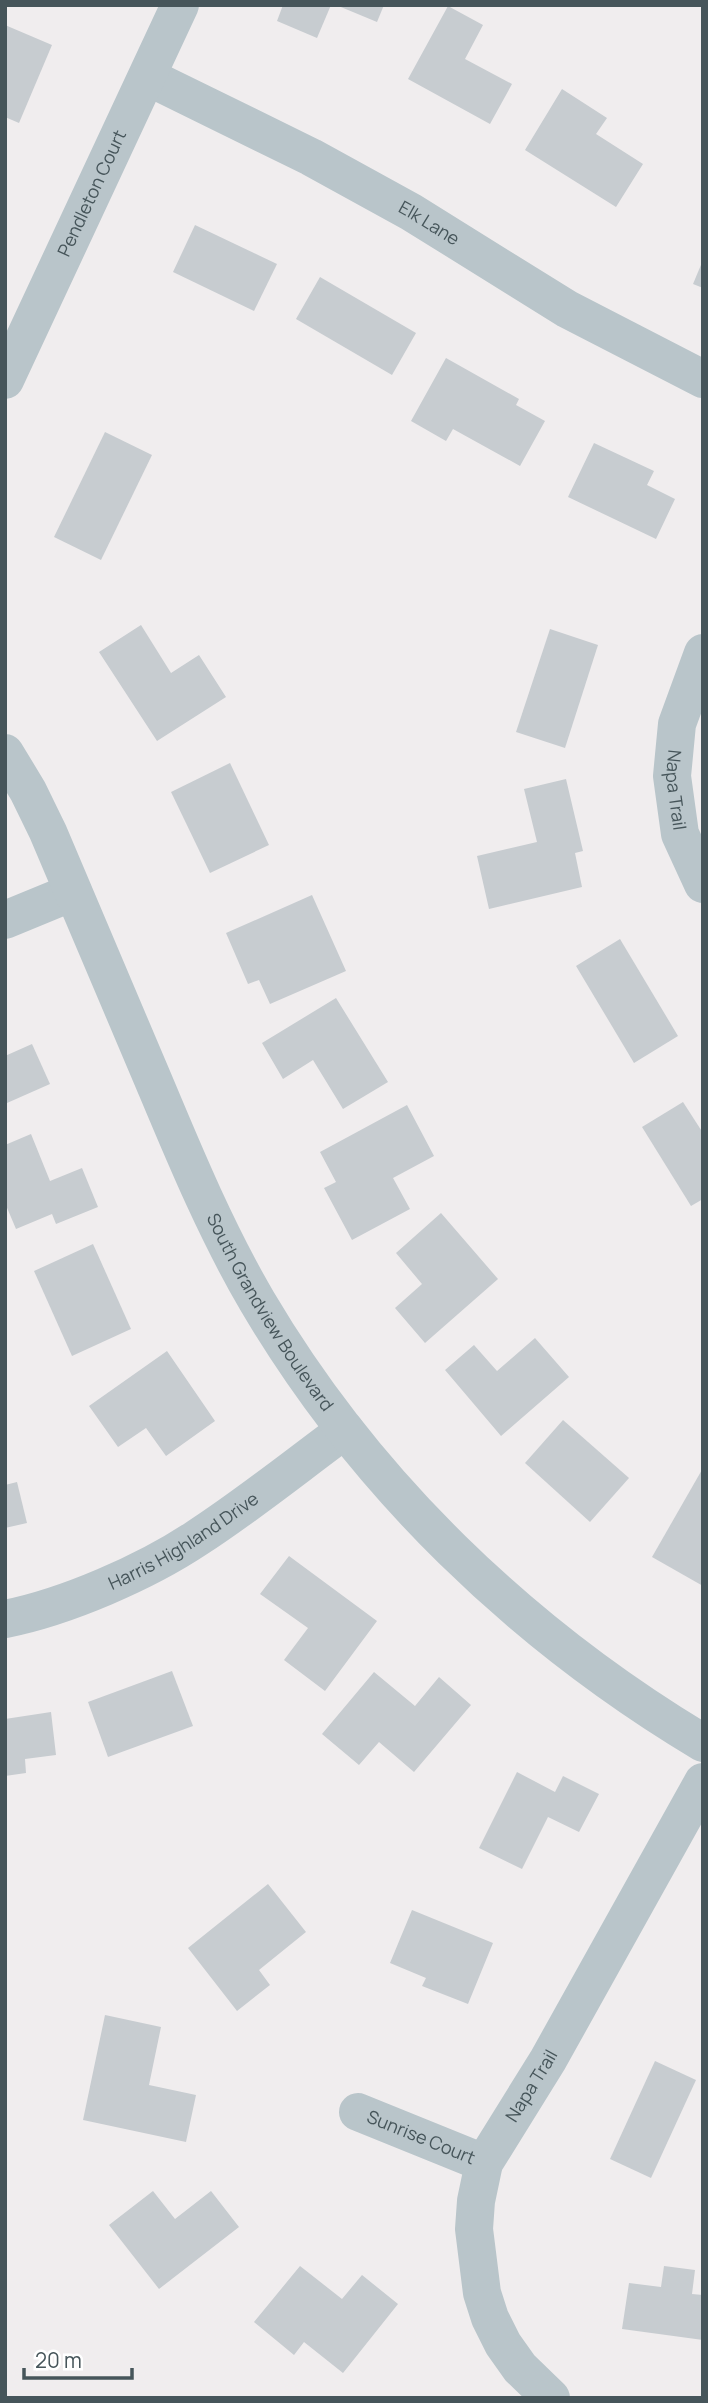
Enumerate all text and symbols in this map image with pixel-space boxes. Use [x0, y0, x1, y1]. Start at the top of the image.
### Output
street label: Pendleton Court [51, 126, 131, 260]
street label: Elk Lane [395, 195, 465, 250]
street label: Napa Trail [661, 749, 692, 832]
street label: South Grandview Boulevard [202, 1209, 340, 1416]
street label: Harris Highland Drive [104, 1486, 263, 1595]
street label: Napa Trail [499, 2045, 562, 2126]
street label: Sunrise Court [364, 2104, 479, 2169]
scale bar [24, 2336, 133, 2380]
text: 20 m [35, 2346, 82, 2374]

